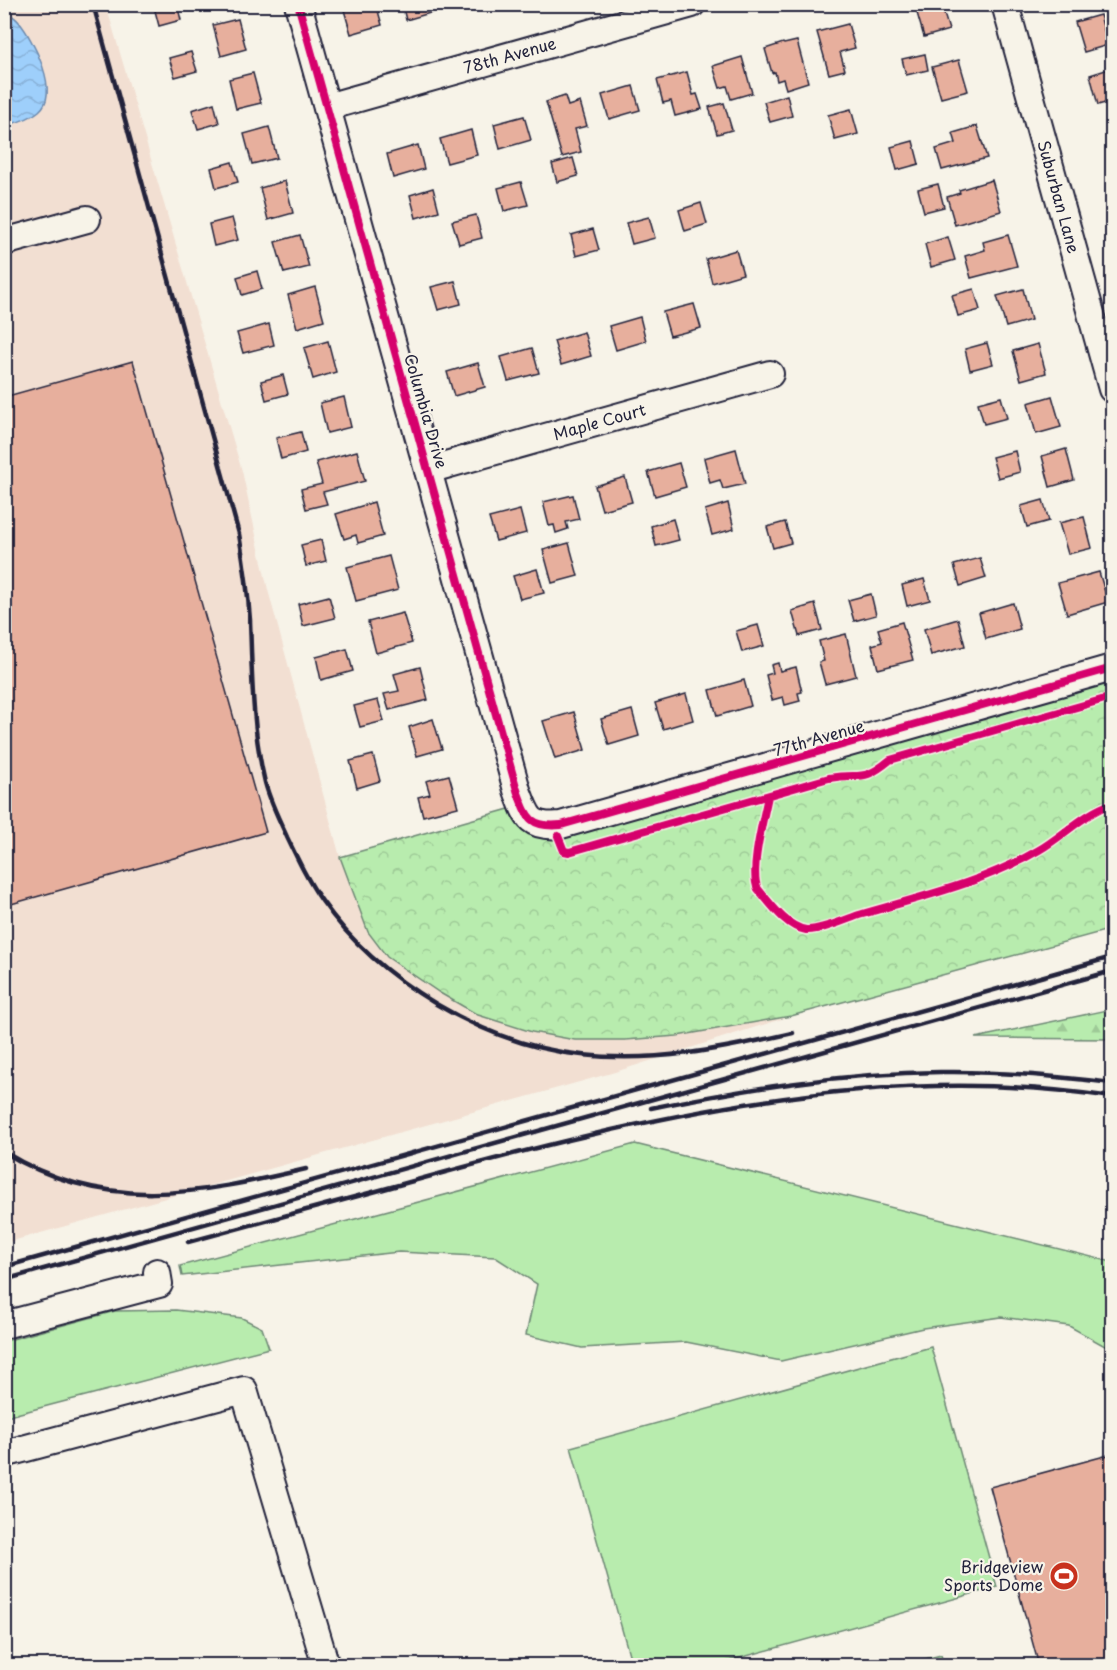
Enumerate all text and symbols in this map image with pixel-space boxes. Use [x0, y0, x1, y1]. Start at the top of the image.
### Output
street label: 78th Avenue [461, 30, 559, 79]
street label: Suburban Lane [1032, 137, 1087, 256]
street label: Columbia Drive [399, 350, 455, 471]
street label: Maple Court [550, 396, 648, 445]
street label: 77th Avenue [771, 713, 867, 761]
place label: Bridgeview Sports Dome [944, 1554, 1044, 1596]
sports icon: Bridgeview Sports Dome [1048, 1560, 1080, 1592]

